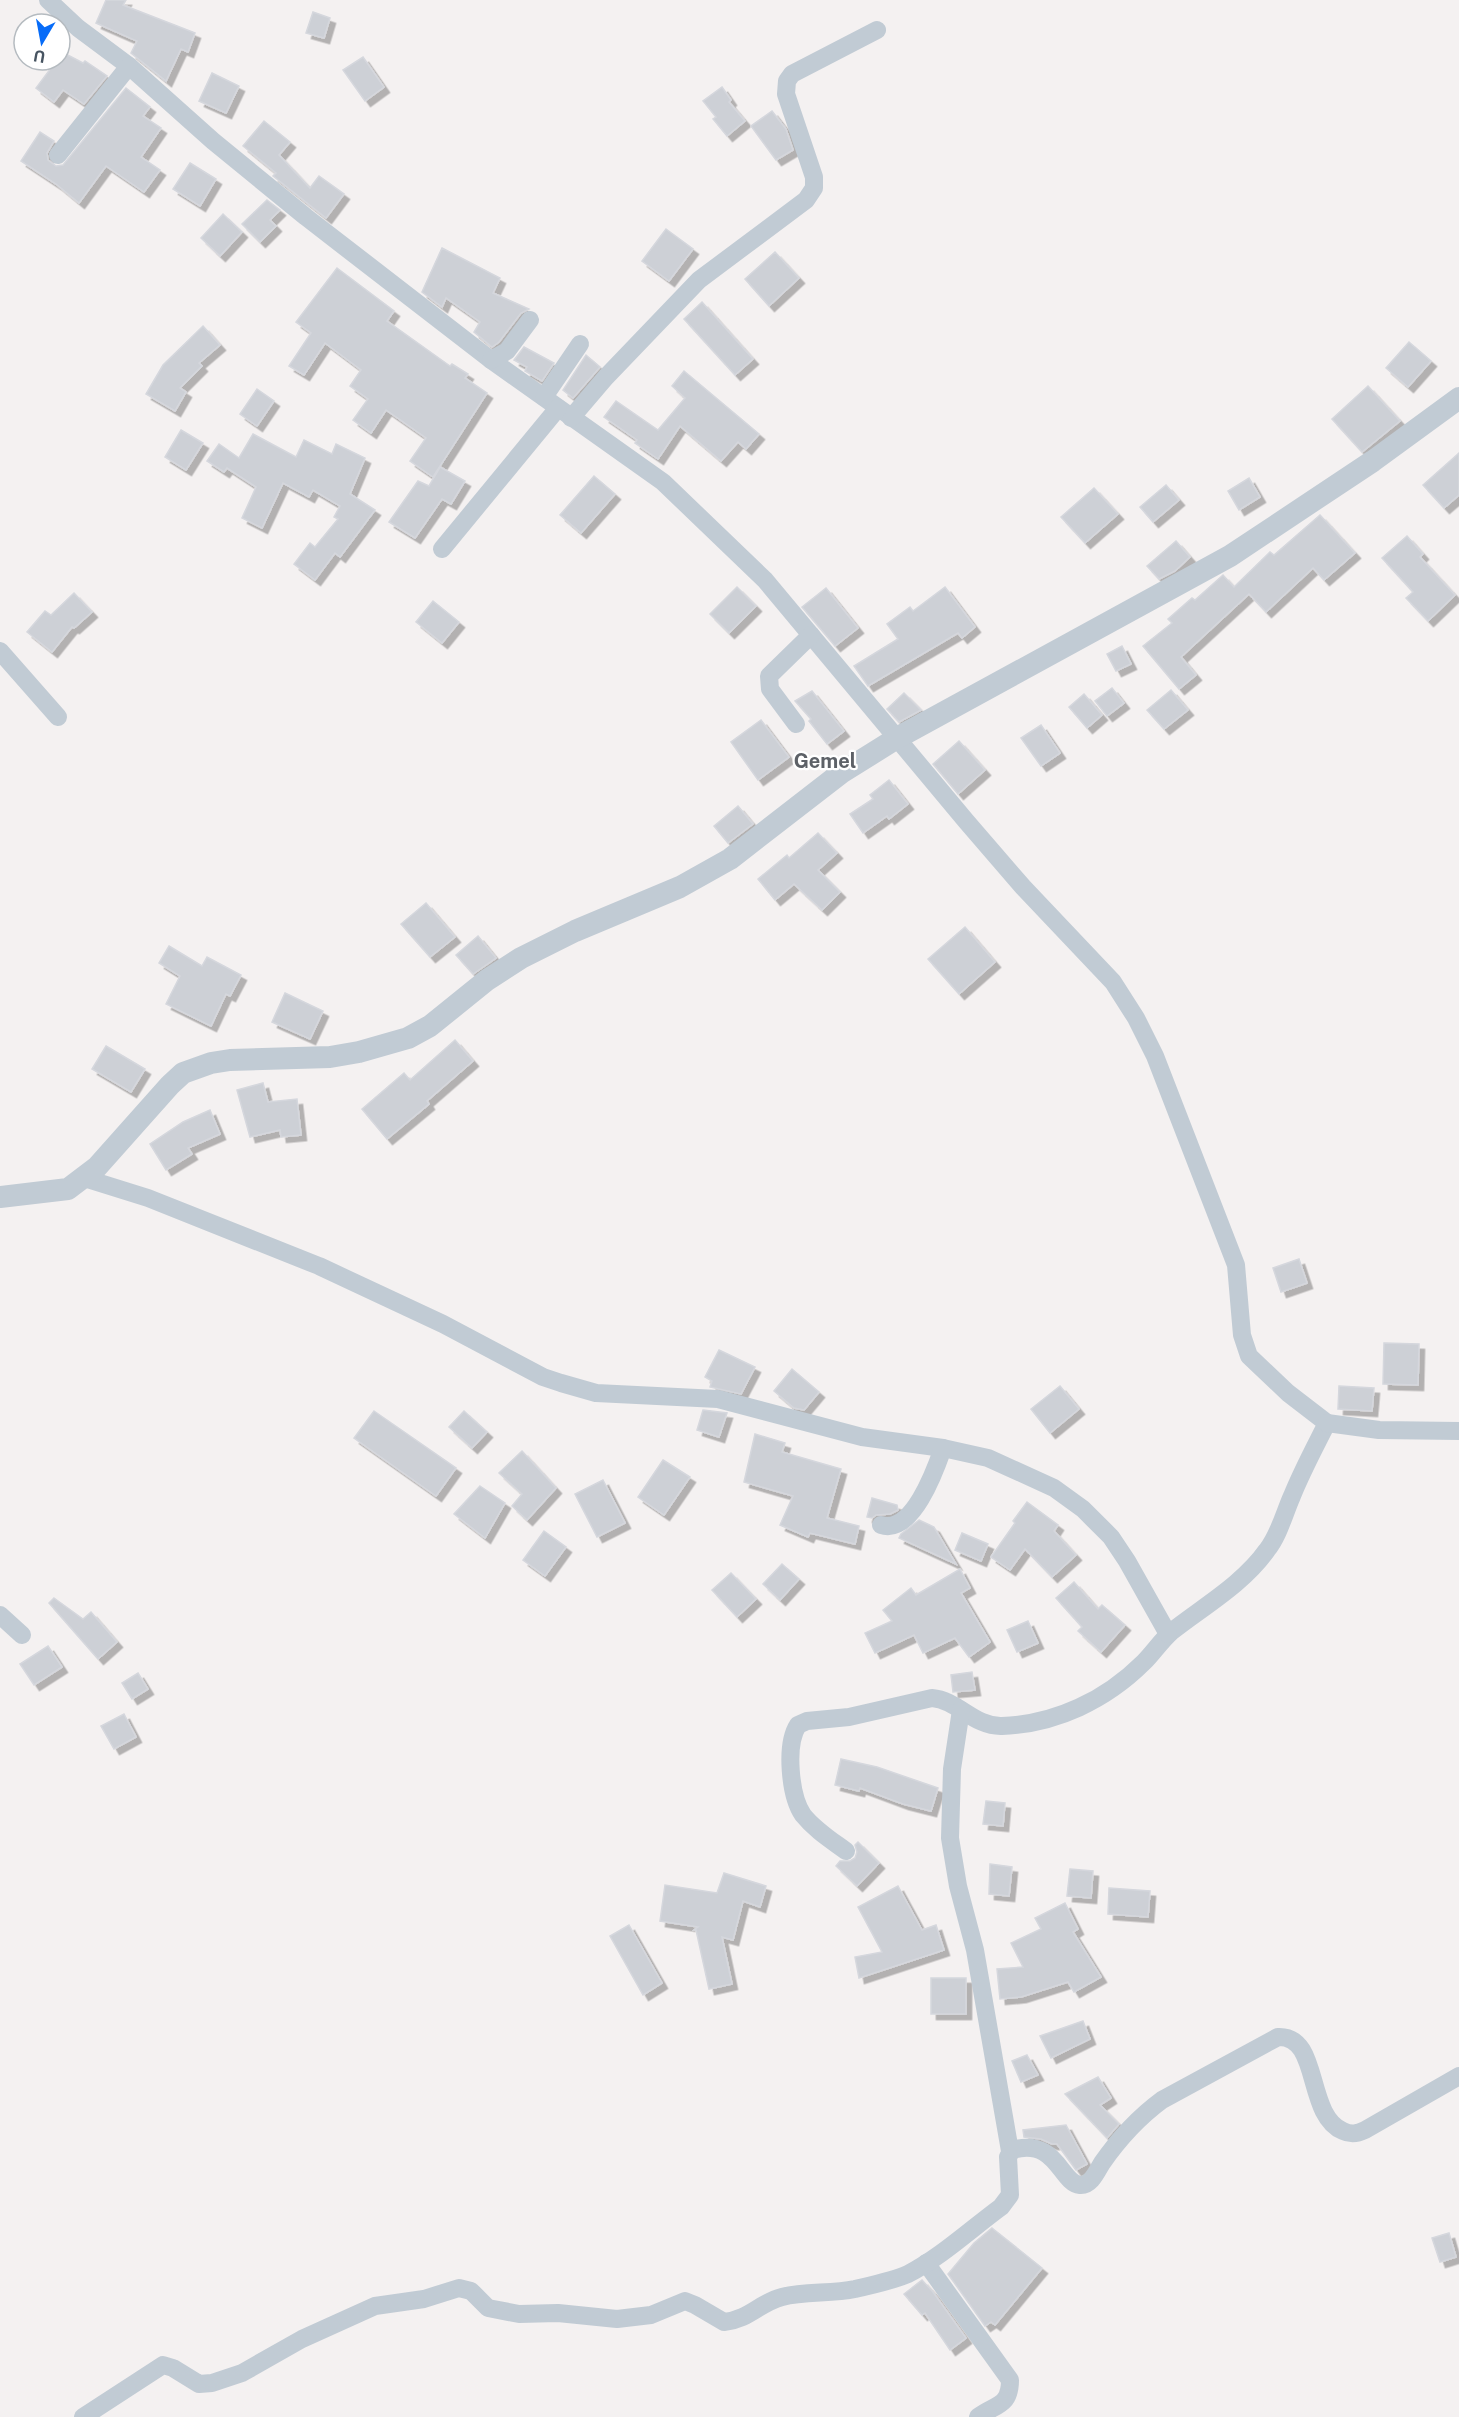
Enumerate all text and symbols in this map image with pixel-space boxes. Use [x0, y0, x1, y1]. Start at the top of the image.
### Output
north arrow [12, 12, 72, 72]
text: U [32, 46, 47, 67]
district label: Gemel [794, 749, 856, 773]

